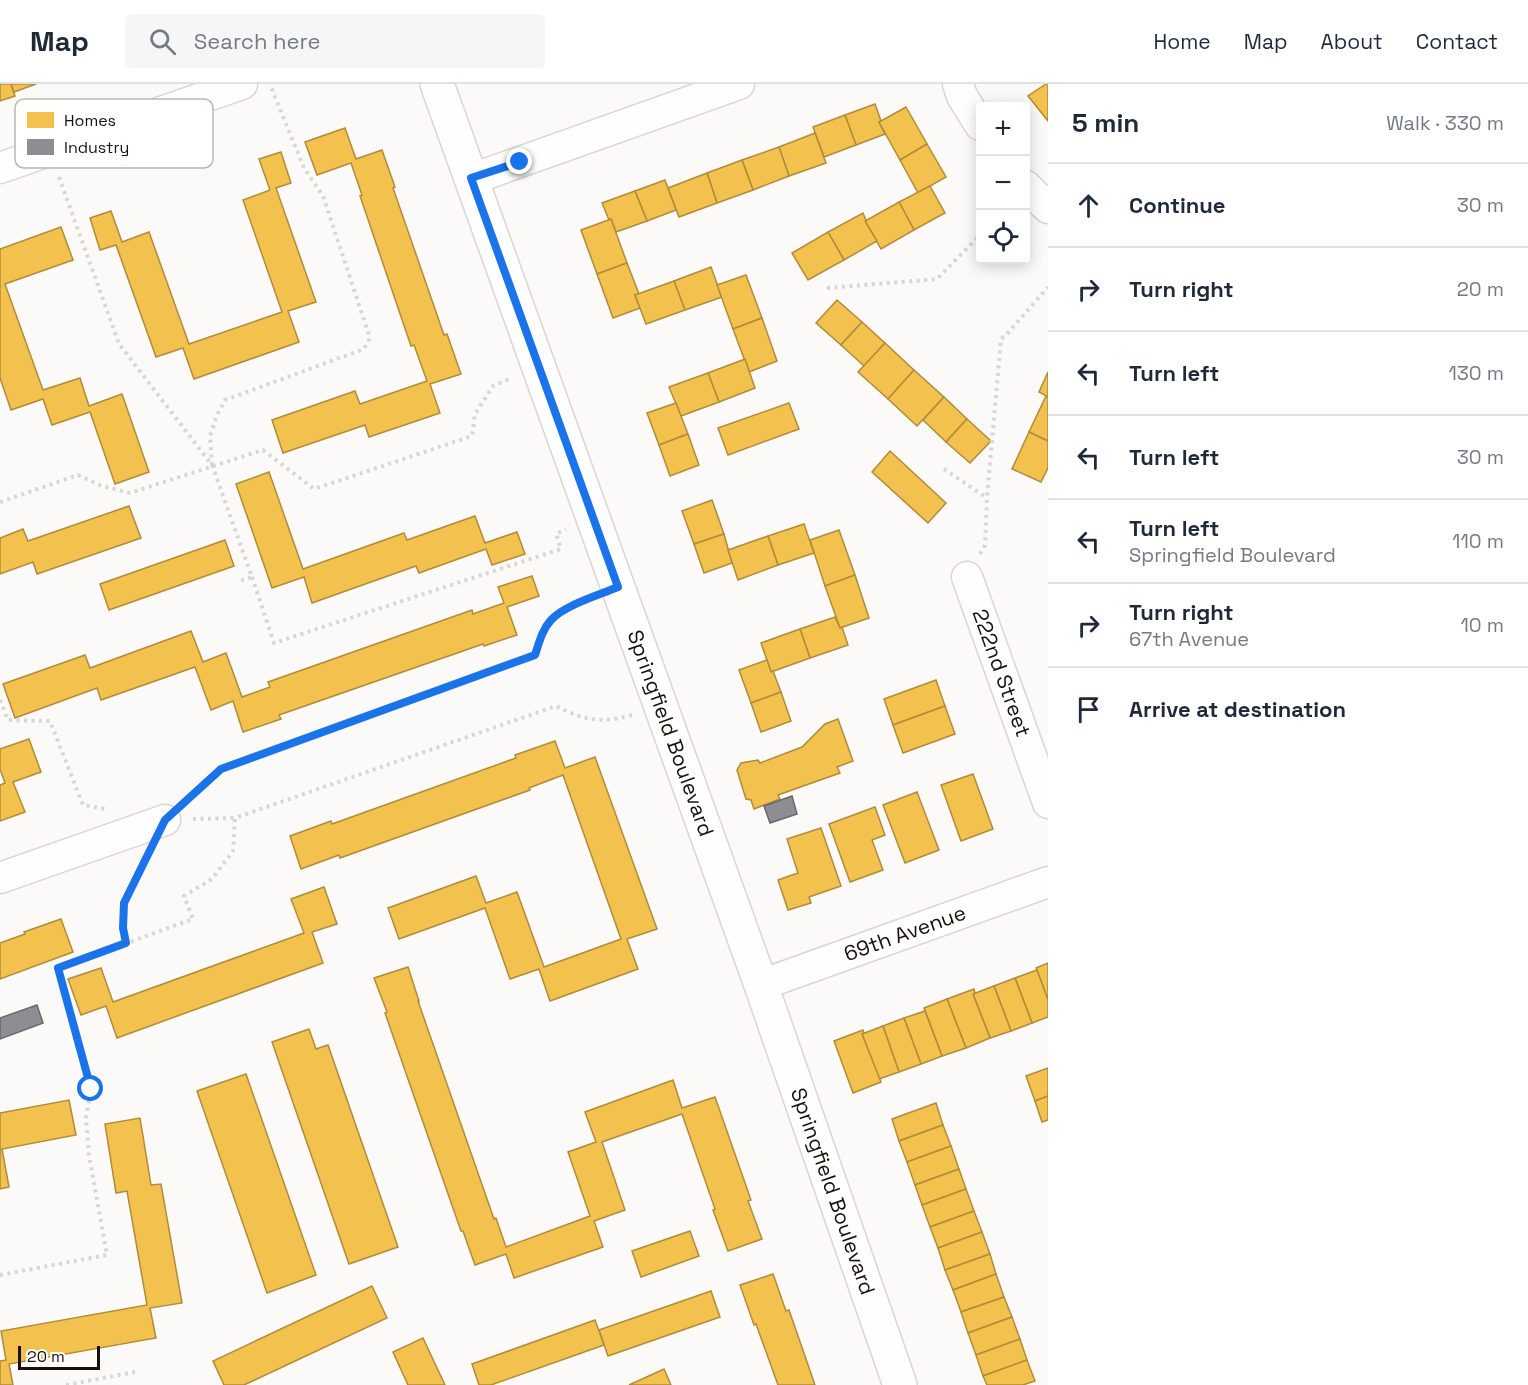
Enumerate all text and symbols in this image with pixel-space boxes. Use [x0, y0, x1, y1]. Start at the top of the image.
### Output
search box [125, 14, 545, 68]
text: Map [30, 23, 89, 59]
icon: search [146, 25, 179, 58]
text: Search here [194, 27, 321, 55]
text: Home [1153, 28, 1211, 55]
text: Map [1244, 28, 1288, 55]
text: About [1321, 28, 1383, 55]
text: Contact [1416, 28, 1498, 55]
legend [15, 99, 213, 168]
map controls [976, 102, 1030, 264]
button: + [976, 102, 1030, 156]
text: 5 min [1072, 106, 1139, 140]
text: Homes [64, 110, 116, 131]
text: Walk · 330 m [1386, 110, 1504, 136]
text: Industry [64, 137, 129, 158]
route end [506, 148, 532, 174]
button: − [976, 156, 1030, 210]
icon: ahead [1072, 189, 1105, 222]
text: Continue [1129, 191, 1225, 219]
text: 30 m [1457, 192, 1504, 218]
button: locate [976, 210, 1030, 264]
icon: right [1072, 273, 1105, 306]
text: Turn right [1129, 275, 1234, 303]
text: 20 m [1457, 276, 1504, 302]
icon: left [1072, 357, 1105, 390]
text: Turn left [1129, 359, 1219, 387]
text: 130 m [1448, 360, 1504, 386]
icon: left [1072, 441, 1105, 474]
text: Turn left [1129, 443, 1219, 471]
text: 30 m [1457, 444, 1504, 470]
text: Turn left [1129, 514, 1219, 542]
icon: left [1072, 525, 1105, 558]
text: 110 m [1452, 528, 1504, 554]
text: Springfield Boulevard [1129, 542, 1336, 568]
text: Turn right [1129, 598, 1234, 626]
street label: 222nd Street [967, 605, 1037, 740]
icon: right [1072, 609, 1105, 642]
text: 10 m [1460, 612, 1504, 638]
street label: Springfield Boulevard [621, 626, 720, 840]
text: 67th Avenue [1129, 626, 1249, 652]
icon: arrive [1072, 693, 1105, 726]
text: Arrive at destination [1129, 695, 1346, 723]
street label: 69th Avenue [840, 899, 969, 967]
route start [77, 1075, 103, 1101]
street label: Springfield Boulevard [785, 1084, 882, 1298]
scale bar [18, 1343, 100, 1370]
text: 20 m [27, 1346, 65, 1367]

